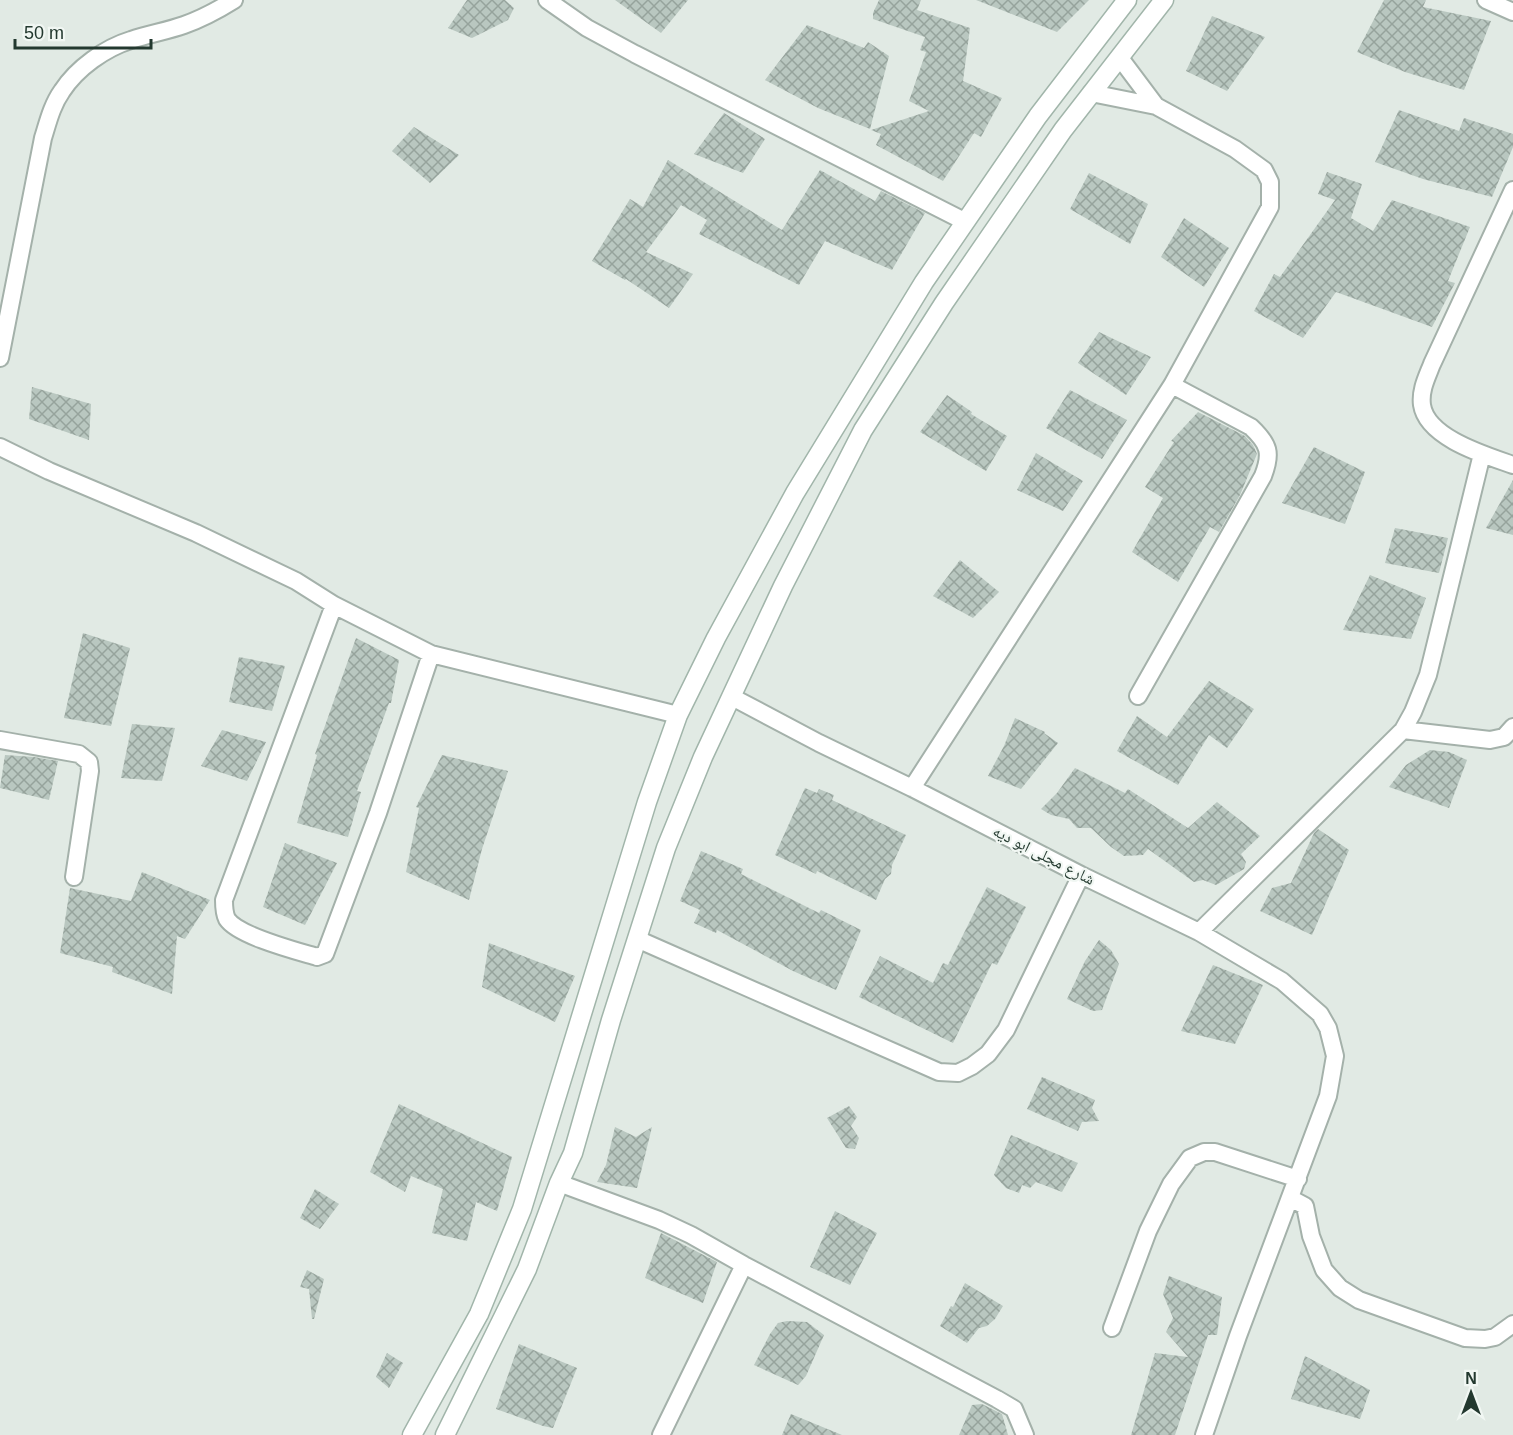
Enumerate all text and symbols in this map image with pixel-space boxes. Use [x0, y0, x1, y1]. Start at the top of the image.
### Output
scale bar [15, 12, 152, 50]
text: 50 m [24, 23, 64, 43]
street label: شارع مجلى ابو ديه [989, 822, 1098, 890]
north arrow [1441, 1363, 1501, 1423]
text: N [1465, 1370, 1477, 1387]

